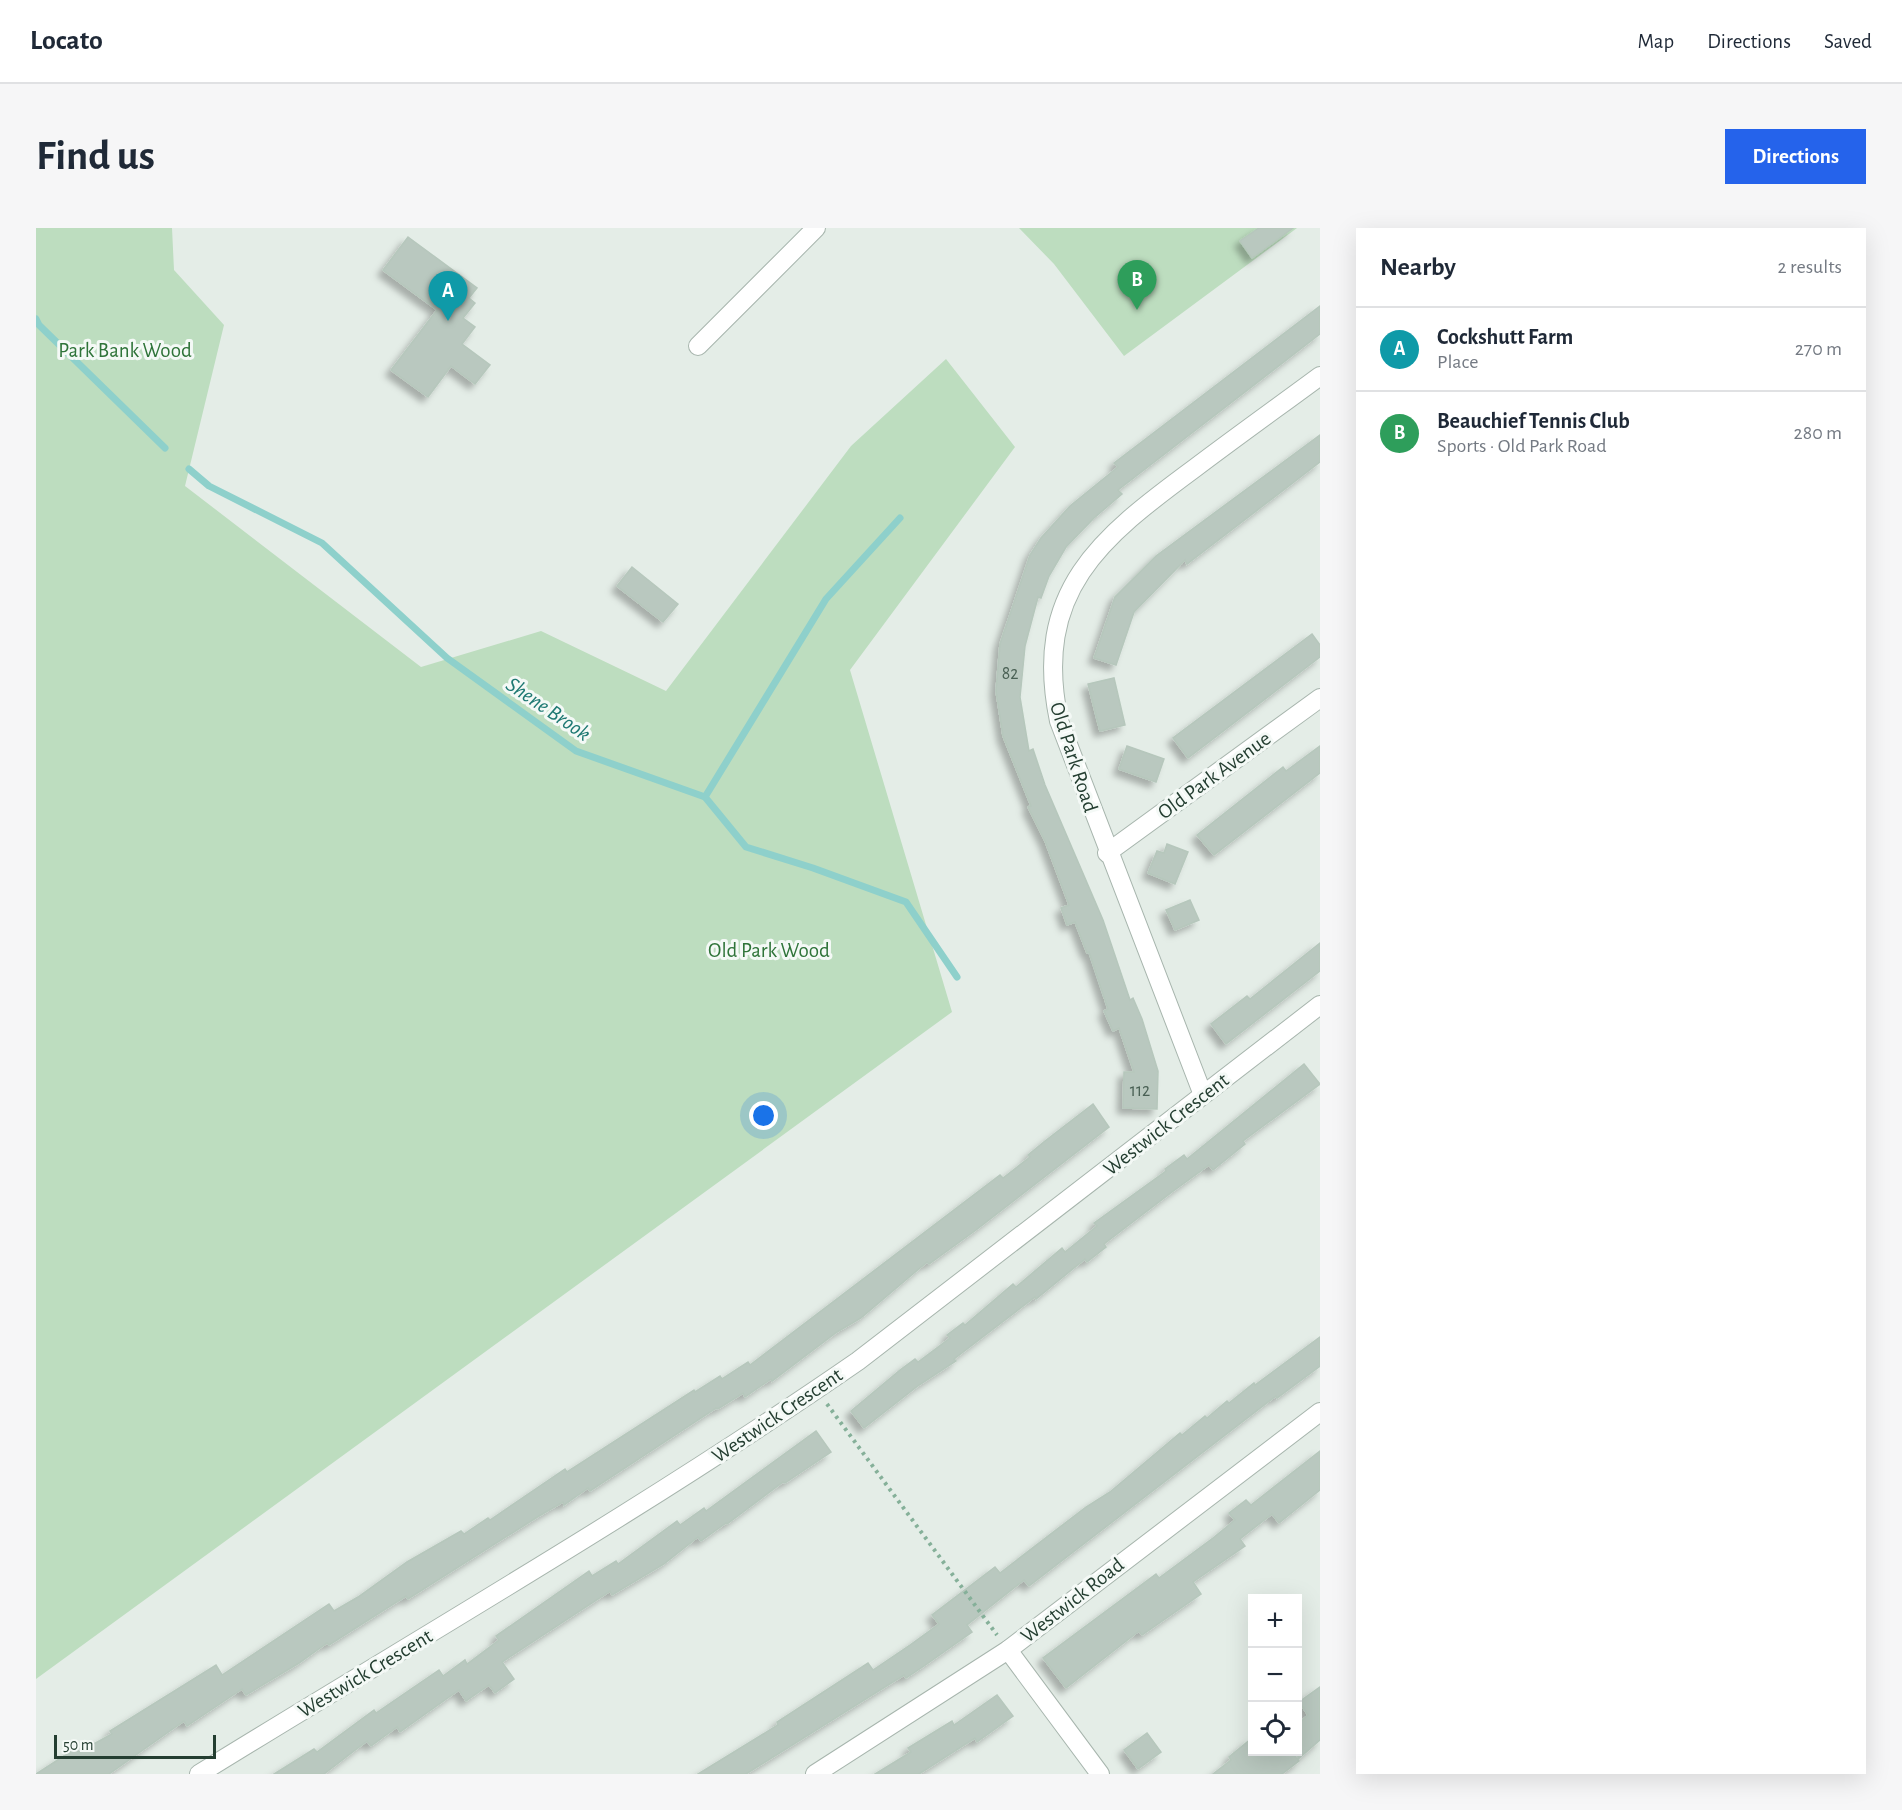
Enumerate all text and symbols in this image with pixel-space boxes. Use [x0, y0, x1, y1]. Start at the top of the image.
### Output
text: Locato [30, 27, 103, 55]
text: Map [1638, 31, 1674, 52]
text: Directions [1707, 31, 1791, 52]
text: Saved [1824, 31, 1872, 52]
button: Directions [1725, 129, 1866, 184]
text: Find us [36, 135, 155, 177]
text: Nearby [1380, 254, 1456, 280]
text: 2 results [1778, 257, 1842, 277]
pin: B [1118, 260, 1156, 310]
pin: A [428, 272, 468, 321]
text: Cockshutt Farm [1437, 326, 1573, 348]
text: A [1394, 339, 1406, 359]
text: 270 m [1795, 339, 1842, 359]
park label: Park Bank Wood [58, 340, 192, 361]
text: Place [1437, 352, 1478, 372]
text: Beauchief Tennis Club [1437, 410, 1630, 432]
text: B [1394, 423, 1405, 443]
text: 280 m [1794, 423, 1842, 443]
text: Sports · Old Park Road [1437, 436, 1607, 456]
house number: 82 [1002, 665, 1018, 683]
water label: Shene Brook [502, 673, 595, 745]
street label: Old Park Road [1046, 700, 1101, 815]
street label: Old Park Avenue [1154, 728, 1275, 823]
park label: Old Park Wood [708, 940, 830, 961]
street label: Westwick Crescent [1100, 1069, 1233, 1180]
house number: 112 [1130, 1082, 1150, 1100]
your location [749, 1101, 778, 1130]
street label: Westwick Crescent [708, 1364, 847, 1467]
street label: Westwick Road [1017, 1554, 1128, 1647]
map controls [1248, 1594, 1302, 1756]
button: + [1248, 1594, 1302, 1648]
street label: Westwick Crescent [295, 1625, 436, 1722]
button: − [1248, 1648, 1302, 1702]
button: locate [1248, 1702, 1302, 1756]
scale bar [54, 1732, 216, 1760]
text: 50 m [63, 1737, 94, 1753]

